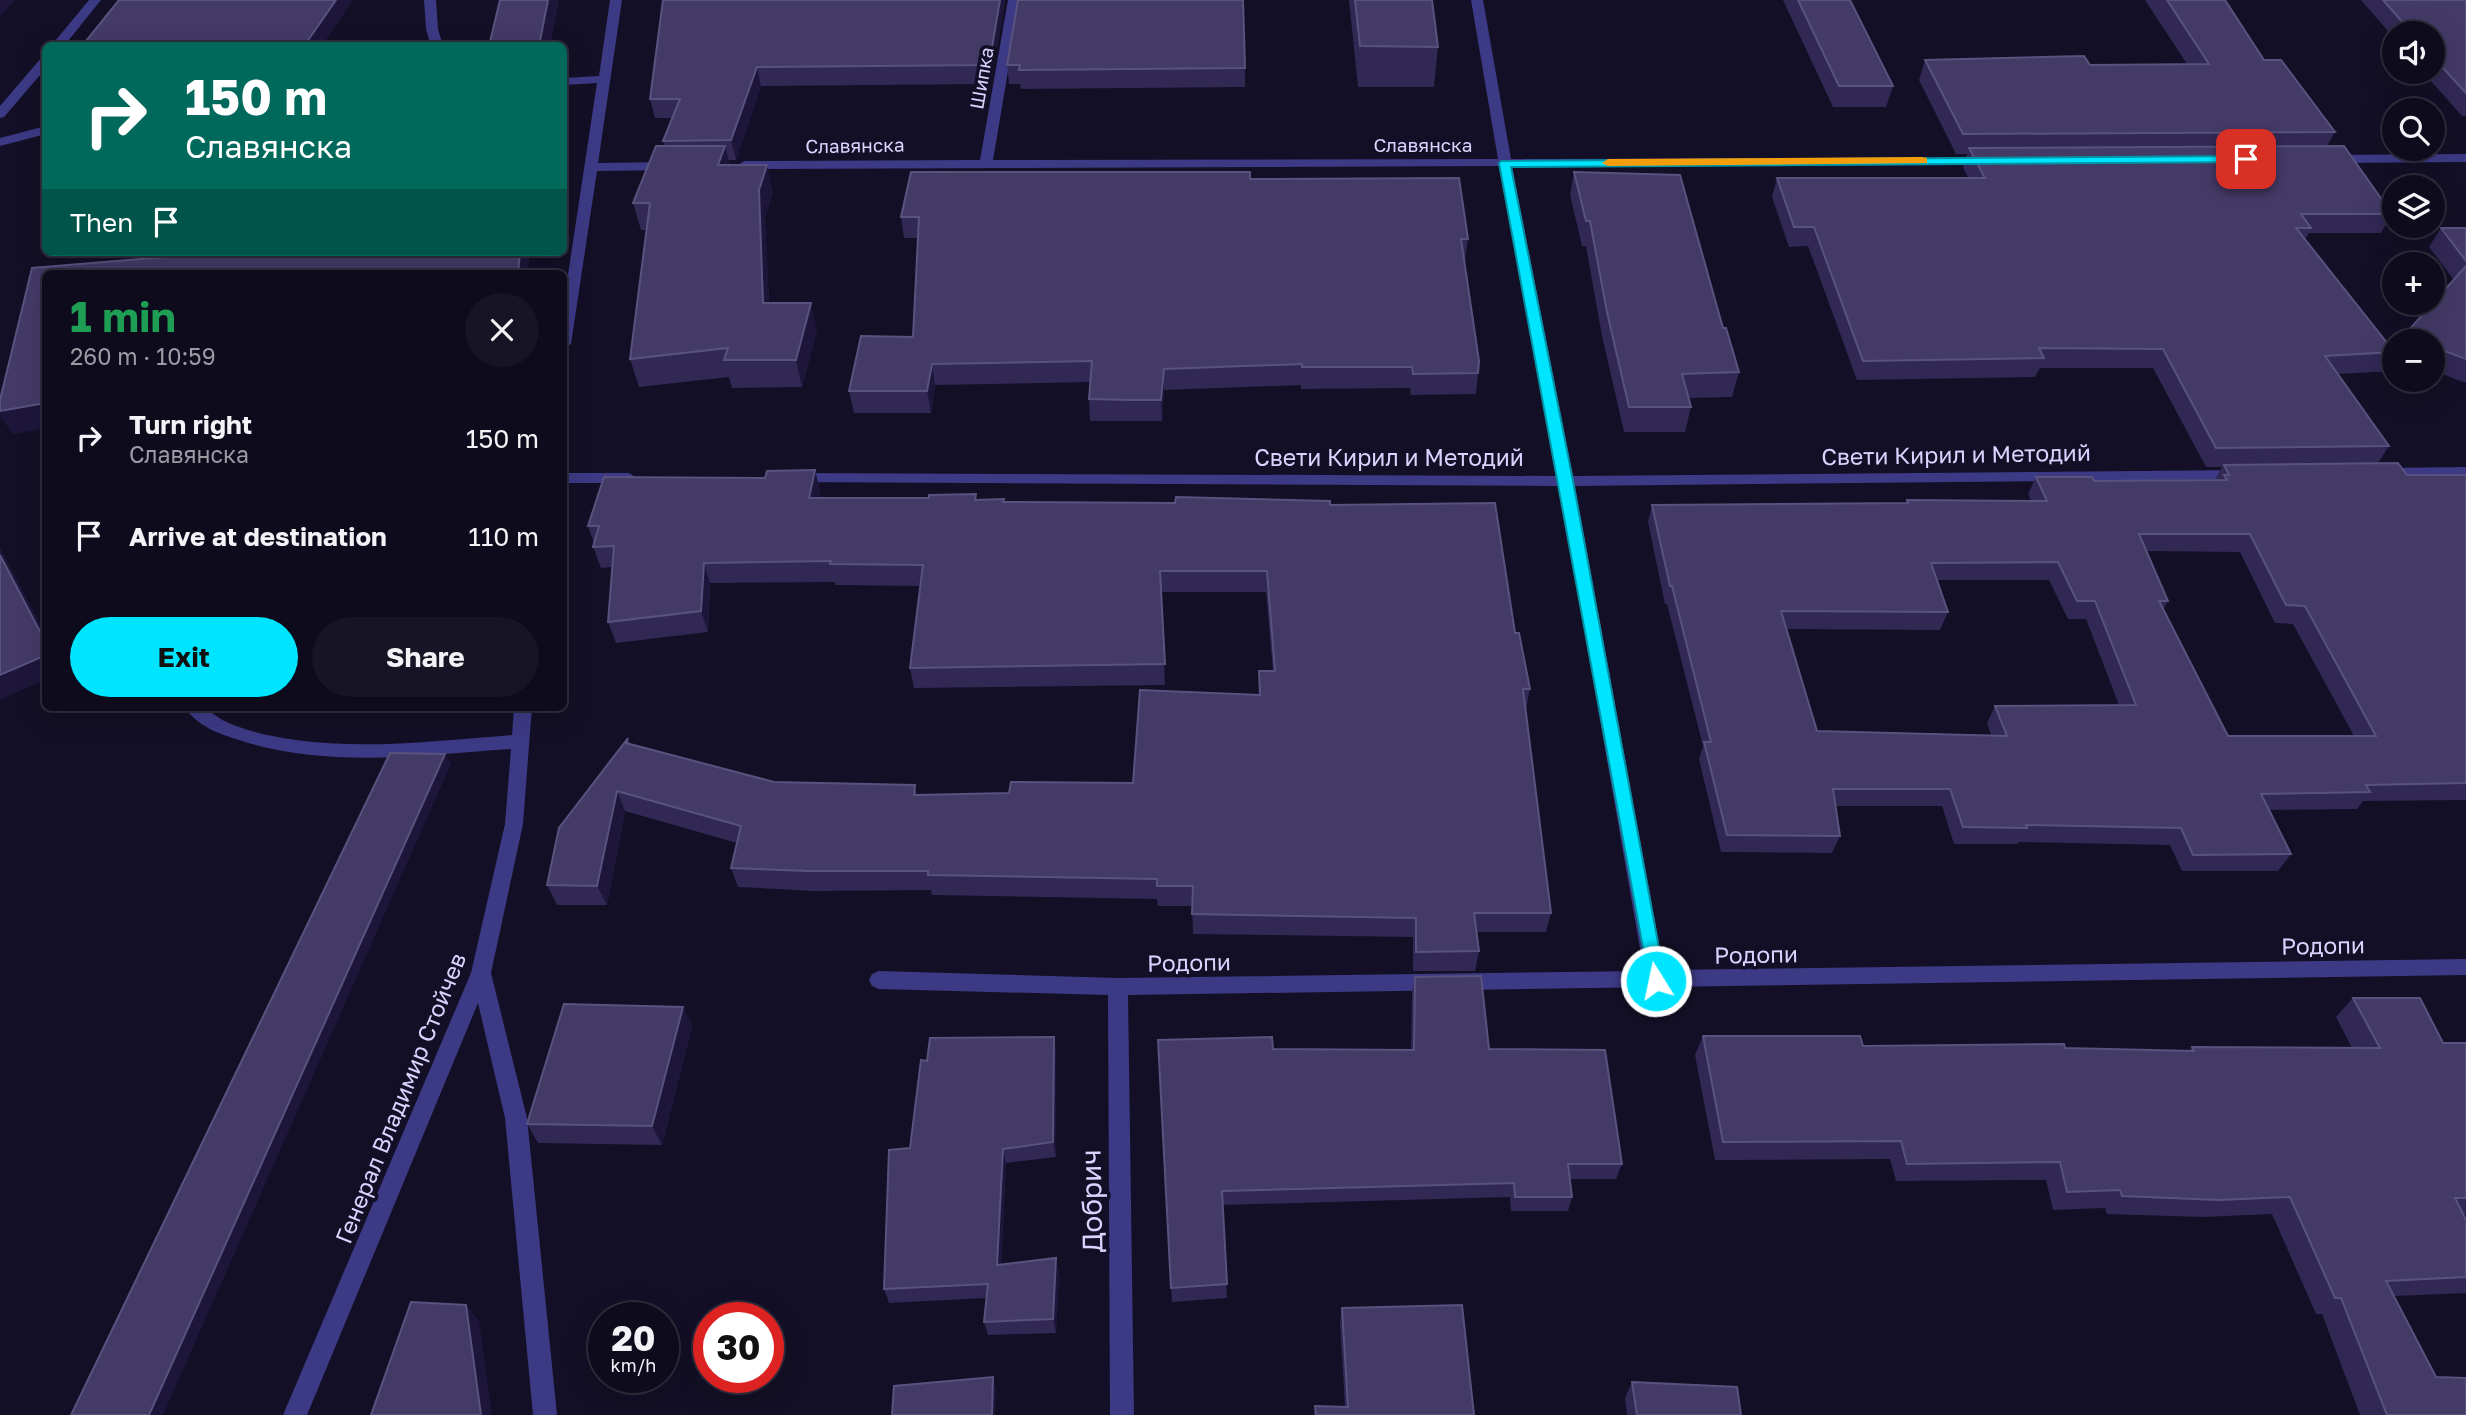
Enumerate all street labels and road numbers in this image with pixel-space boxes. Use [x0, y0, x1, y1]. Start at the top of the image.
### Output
street label: Шипка [964, 45, 998, 111]
street label: Славянска [805, 133, 905, 157]
street label: Славянска [1373, 133, 1473, 156]
street label: Свети Кирил и Методий [1821, 438, 2091, 470]
street label: Свети Кирил и Методий [1254, 443, 1524, 471]
street label: Родопи [2281, 930, 2365, 960]
street label: Родопи [1714, 939, 1798, 969]
street label: Родопи [1147, 947, 1231, 977]
street label: Генерал Владимир Стойчев [329, 949, 471, 1247]
street label: Добрич [1074, 1149, 1108, 1253]

